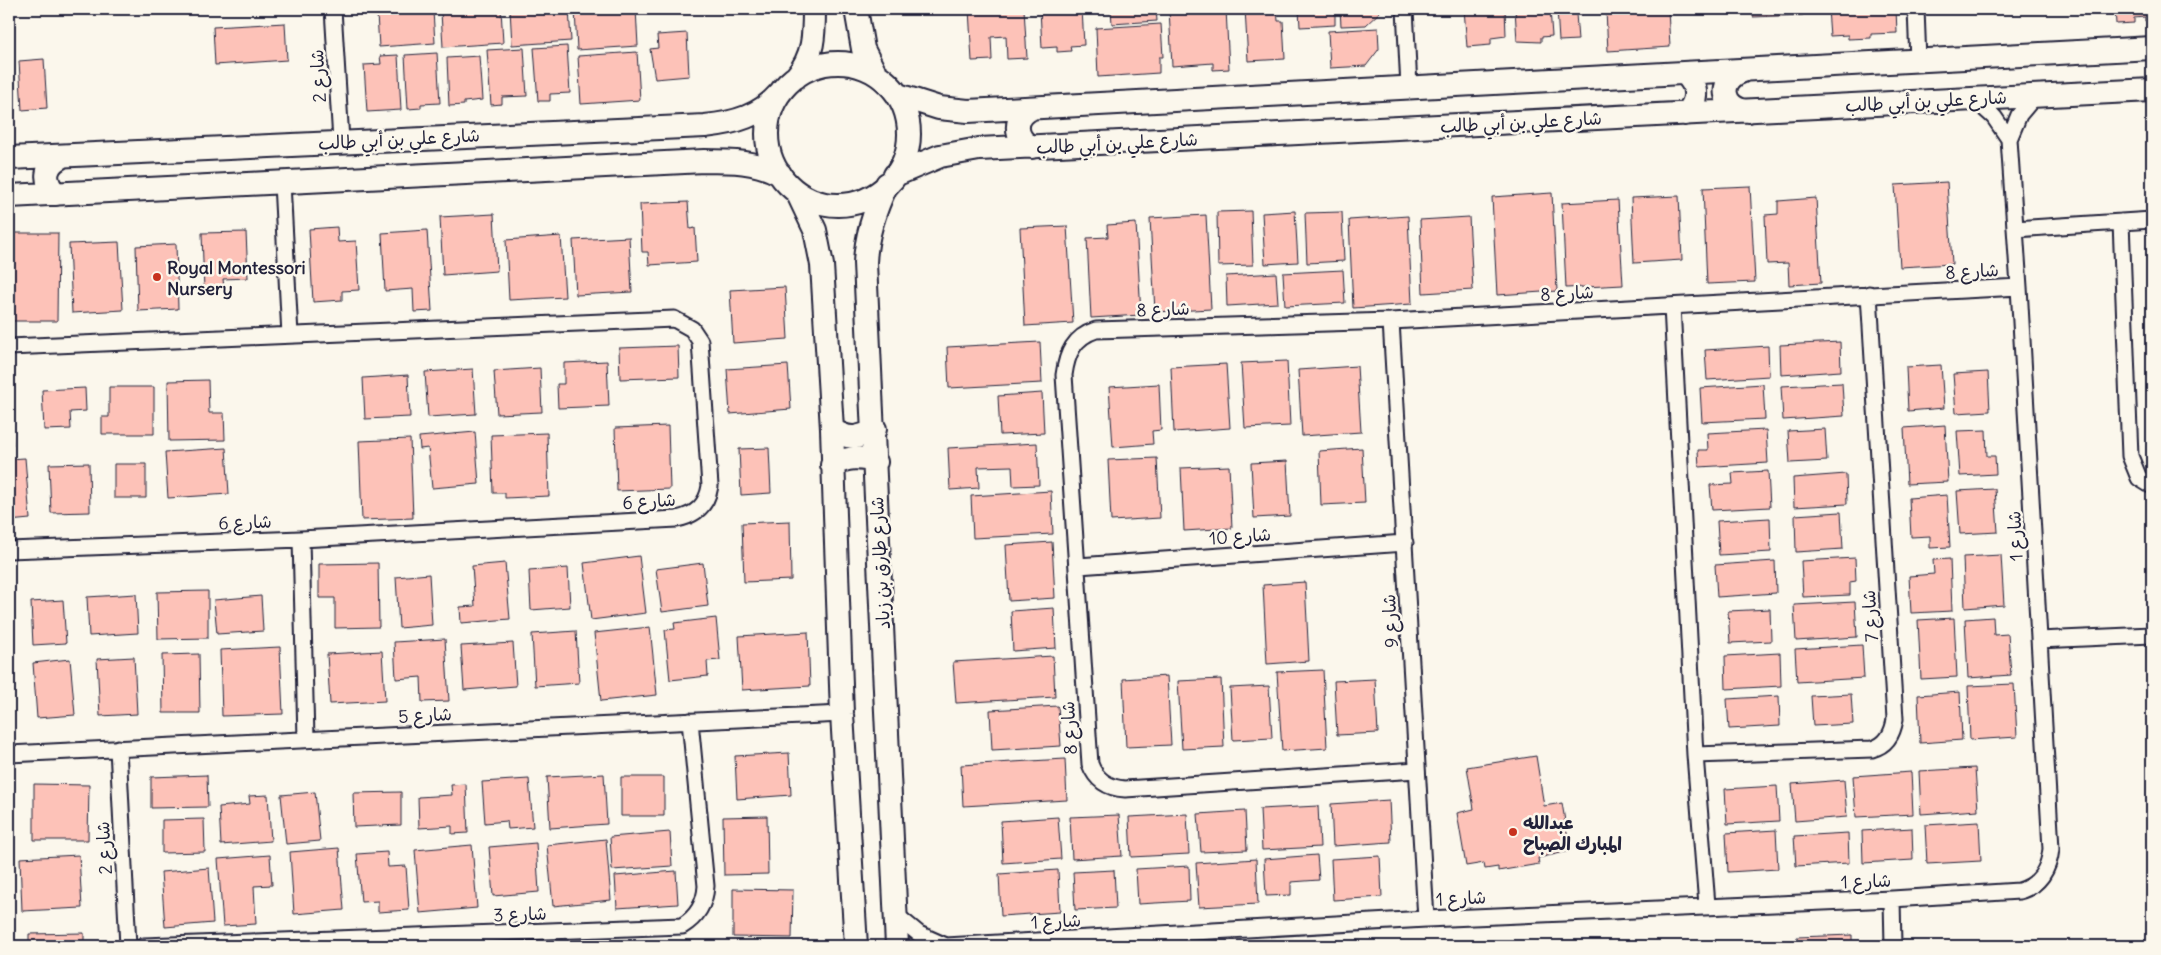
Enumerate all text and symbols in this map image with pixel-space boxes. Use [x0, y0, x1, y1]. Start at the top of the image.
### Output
street label: شارع 2 [305, 49, 332, 103]
street label: شارع علي بن أبي طالب [1845, 85, 2008, 122]
street label: شارع علي بن أبي طالب [1440, 106, 1603, 143]
street label: شارع علي بن أبي طالب [318, 123, 481, 160]
street label: شارع علي بن أبي طالب [1036, 127, 1199, 164]
place label: Royal Montessori Nursery [167, 256, 306, 300]
street label: شارع 8 [1945, 258, 1999, 285]
marker: Royal Montessori Nursery [151, 271, 163, 283]
street label: شارع 8 [1540, 280, 1594, 307]
street label: شارع 8 [1136, 297, 1190, 322]
street label: شارع 6 [621, 488, 677, 515]
street label: شارع طارق بن زياد [865, 496, 896, 630]
street label: شارع 6 [218, 510, 272, 535]
street label: شارع 1 [2002, 510, 2029, 562]
street label: شارع 10 [1208, 522, 1272, 551]
street label: شارع 7 [1857, 589, 1884, 643]
street label: شارع 9 [1377, 594, 1404, 648]
street label: شارع 8 [1056, 701, 1083, 755]
street label: شارع 5 [398, 702, 452, 729]
place label: عبدالله المبارك الصباح [1523, 811, 1622, 855]
street label: شارع 2 [91, 821, 118, 875]
marker: عبدالله المبارك الصباح [1507, 826, 1519, 838]
street label: شارع 1 [1840, 869, 1892, 894]
street label: شارع 1 [1435, 885, 1487, 912]
street label: شارع 3 [493, 902, 547, 927]
street label: شارع 1 [1030, 908, 1082, 935]

